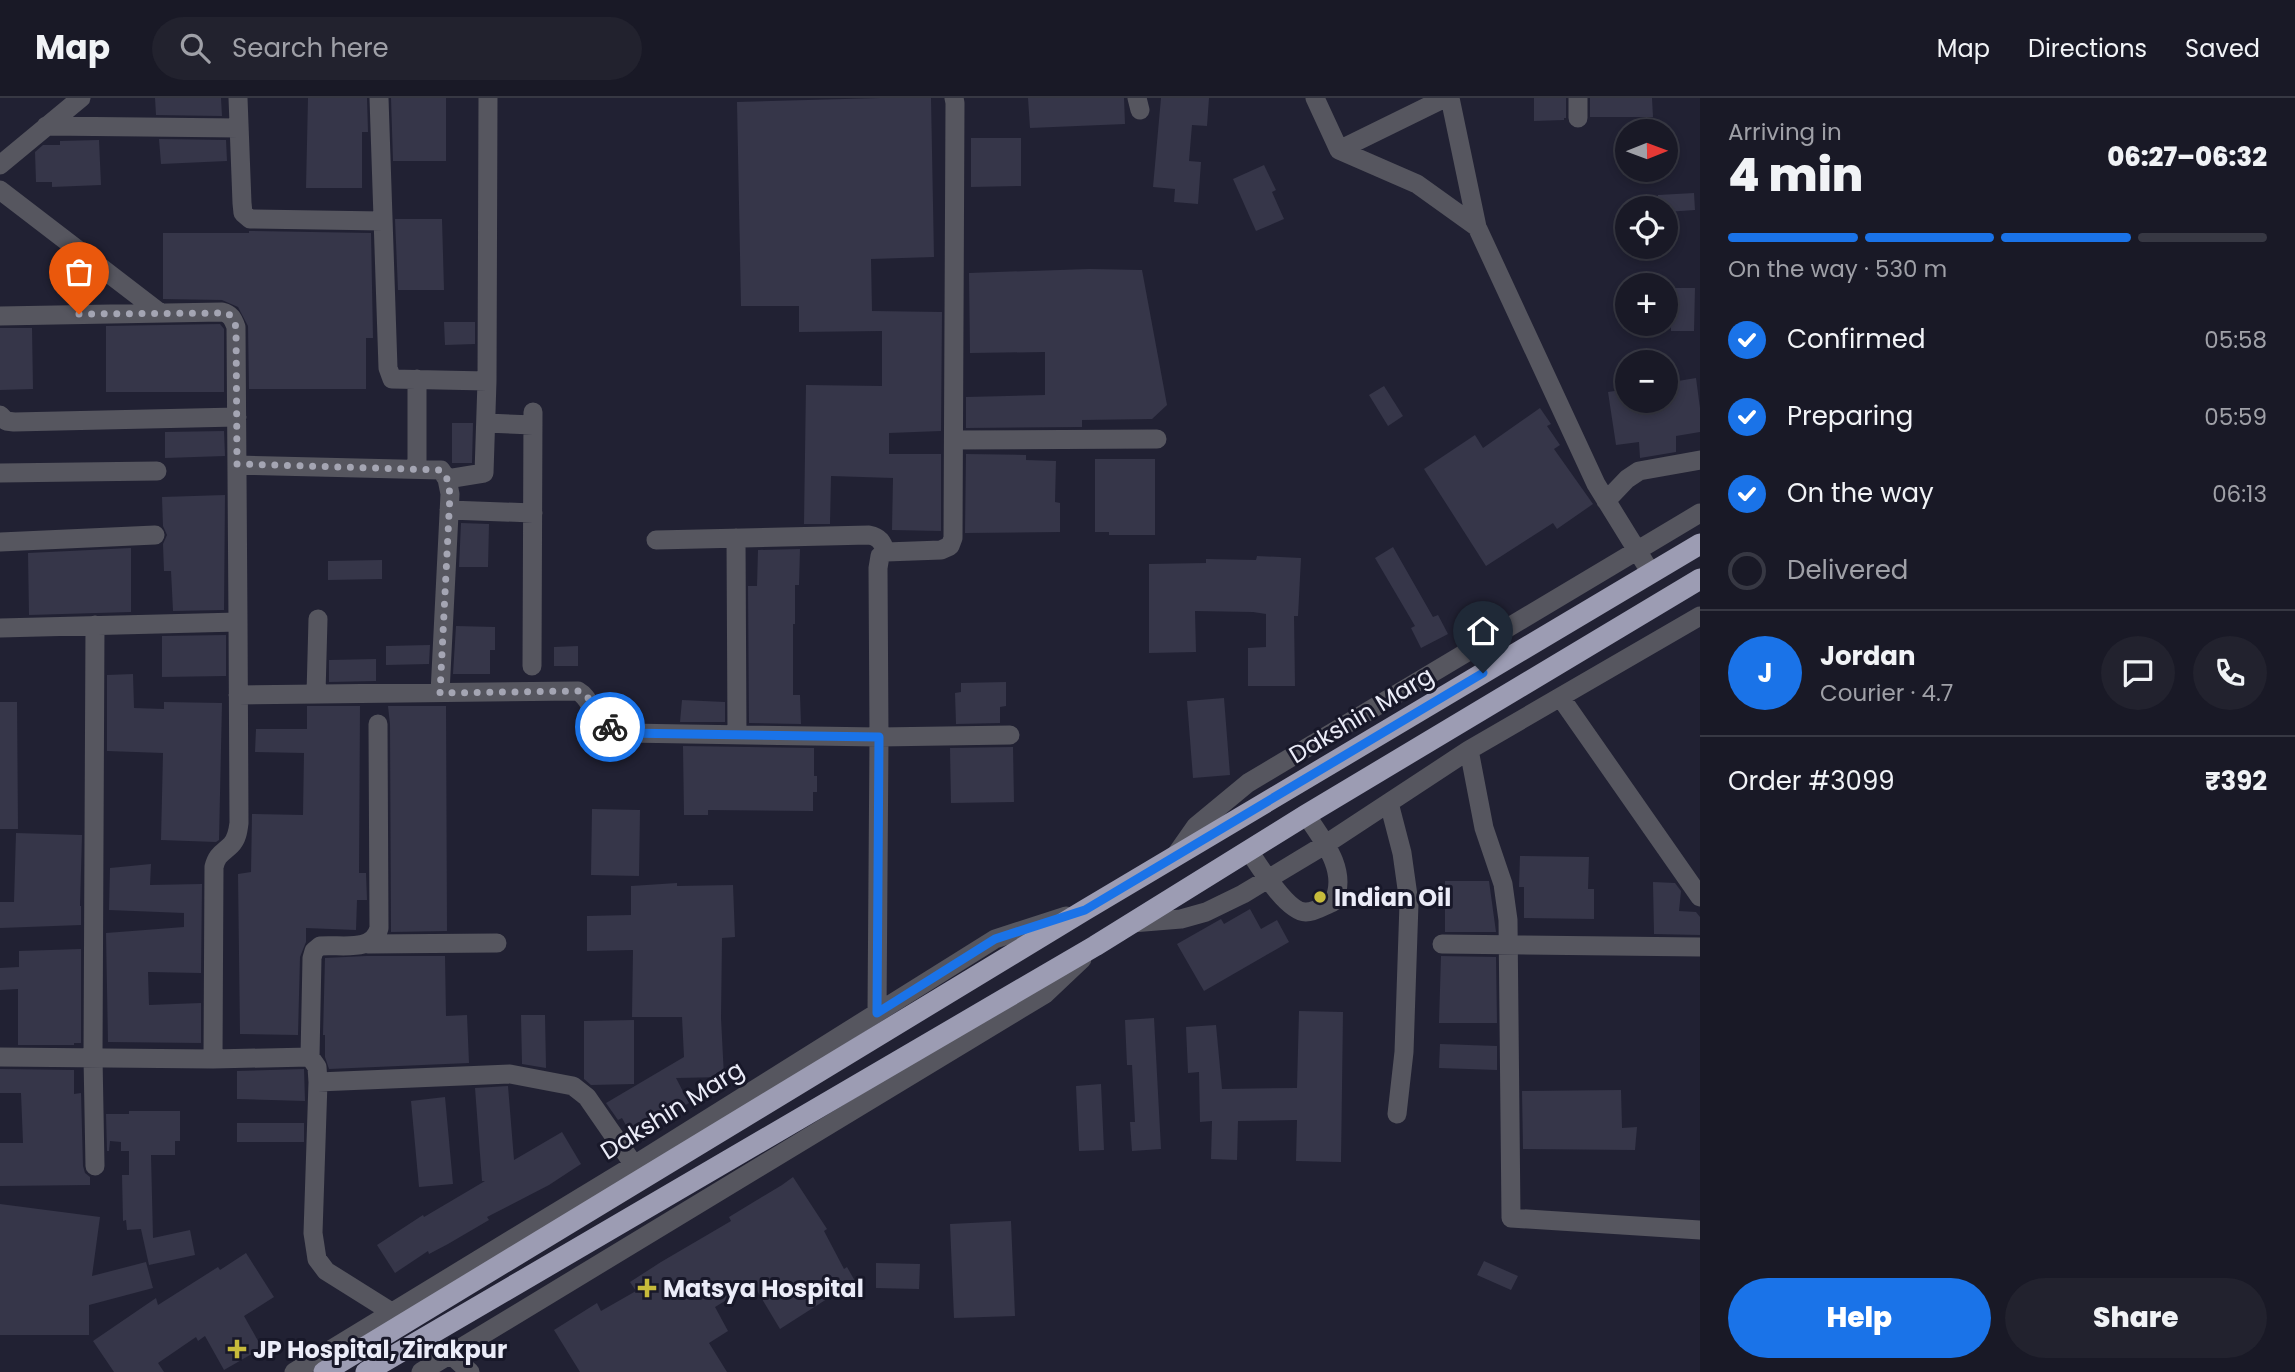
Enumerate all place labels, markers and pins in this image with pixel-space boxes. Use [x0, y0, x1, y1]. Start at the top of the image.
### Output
pin [49, 242, 109, 314]
pin [1453, 601, 1513, 673]
place label: Indian Oil [1334, 881, 1451, 914]
marker: Indian Oil [1312, 889, 1328, 905]
place label: Matsya Hospital [663, 1272, 864, 1305]
marker: Matsya Hospital [637, 1278, 657, 1298]
place label: JP Hospital, Zirakpur [253, 1333, 507, 1366]
marker: JP Hospital, Zirakpur [227, 1339, 247, 1359]

